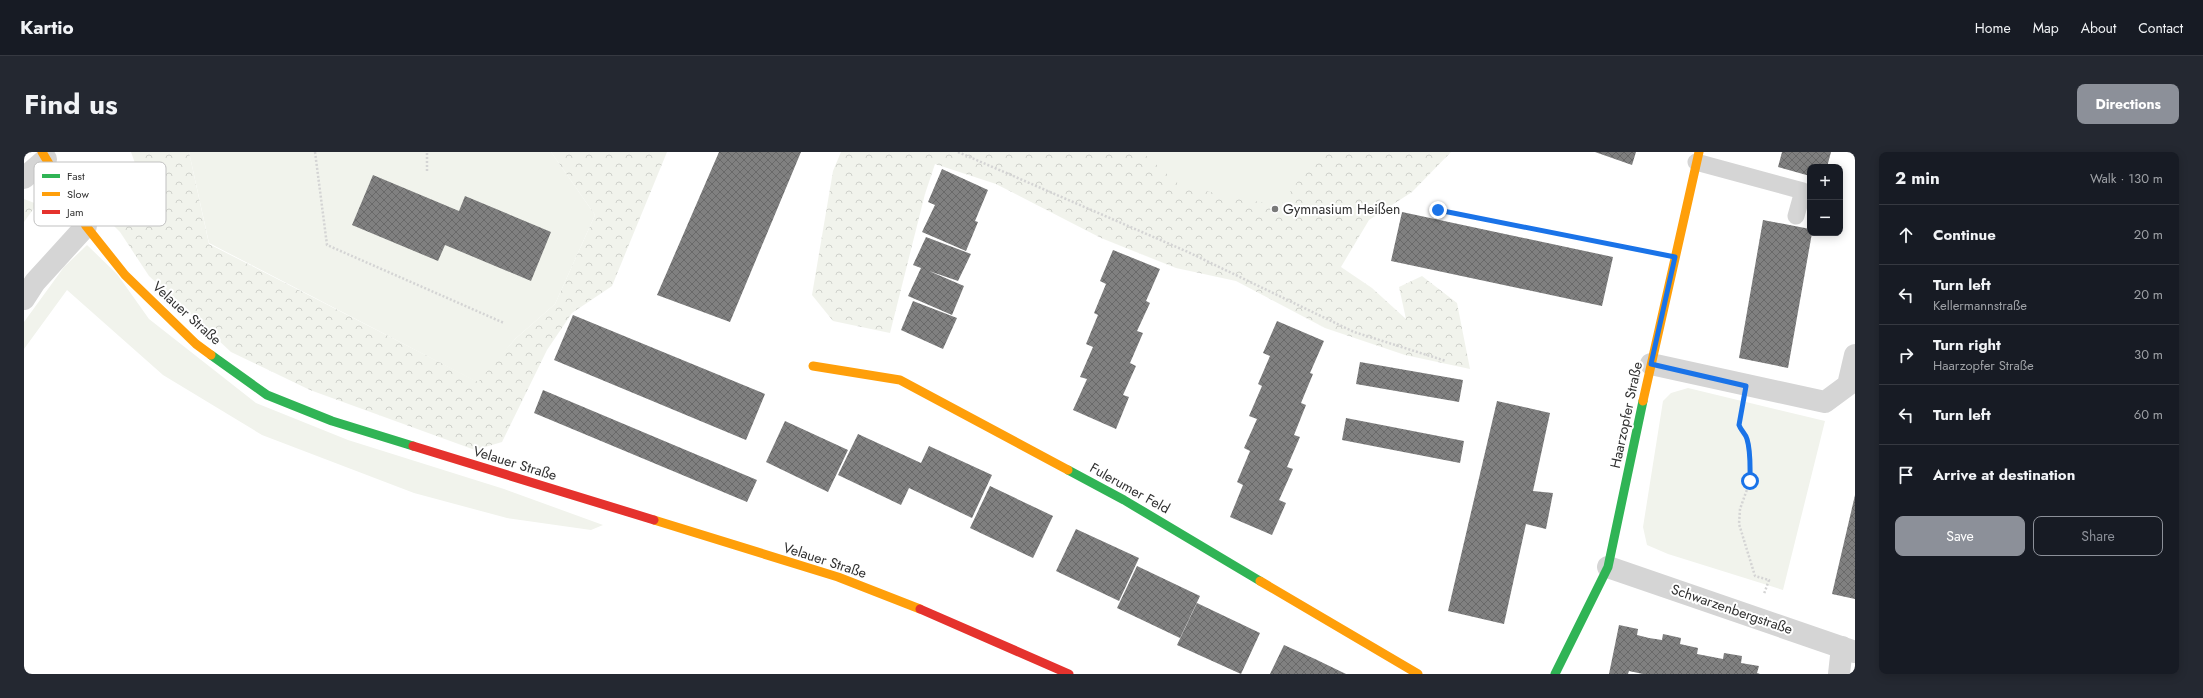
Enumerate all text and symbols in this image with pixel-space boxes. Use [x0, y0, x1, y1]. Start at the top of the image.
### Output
text: Kartio [20, 14, 74, 41]
text: Home [1975, 18, 2011, 38]
text: Map [2033, 18, 2059, 38]
text: About [2081, 18, 2116, 38]
text: Contact [2138, 18, 2183, 38]
text: Find us [24, 84, 118, 125]
button: Directions [2077, 84, 2179, 124]
legend [34, 162, 166, 226]
map controls [1807, 164, 1843, 236]
button: + [1807, 164, 1843, 200]
text: 2 min [1895, 166, 1940, 190]
text: Fast [67, 168, 85, 184]
text: Walk · 130 m [2090, 169, 2163, 188]
text: Slow [67, 186, 89, 202]
place label: Gymnasium Heißen [1283, 199, 1400, 219]
button: − [1807, 200, 1843, 236]
route end [1429, 201, 1447, 219]
text: Jam [65, 204, 84, 220]
marker: Gymnasium Heißen [1270, 204, 1280, 214]
icon: ahead [1895, 224, 1917, 246]
text: Continue [1933, 224, 1996, 246]
text: 20 m [2134, 225, 2163, 244]
text: Turn left [1933, 274, 1991, 296]
street label: Velauer Straße [148, 277, 226, 349]
icon: left [1895, 284, 1917, 306]
text: 20 m [2134, 285, 2163, 304]
text: Kellermannstraße [1933, 296, 2027, 315]
text: Turn right [1933, 334, 2001, 356]
icon: right [1895, 344, 1917, 366]
text: 30 m [2134, 345, 2163, 364]
text: Haarzopfer Straße [1933, 356, 2034, 375]
street label: Haarzopfer Straße [1605, 360, 1647, 470]
icon: left [1895, 404, 1917, 426]
text: Turn left [1933, 404, 1991, 426]
text: 60 m [2134, 405, 2163, 424]
street label: Velauer Straße [471, 441, 559, 485]
street label: Fulerumer Feld [1086, 458, 1174, 518]
icon: arrive [1895, 464, 1917, 486]
text: Arrive at destination [1933, 464, 2075, 486]
route start [1741, 472, 1759, 490]
button: Save [1895, 516, 2025, 556]
button: Share [2033, 516, 2163, 556]
street label: Velauer Straße [781, 537, 869, 583]
street label: Schwarzenbergstraße [1669, 579, 1795, 639]

